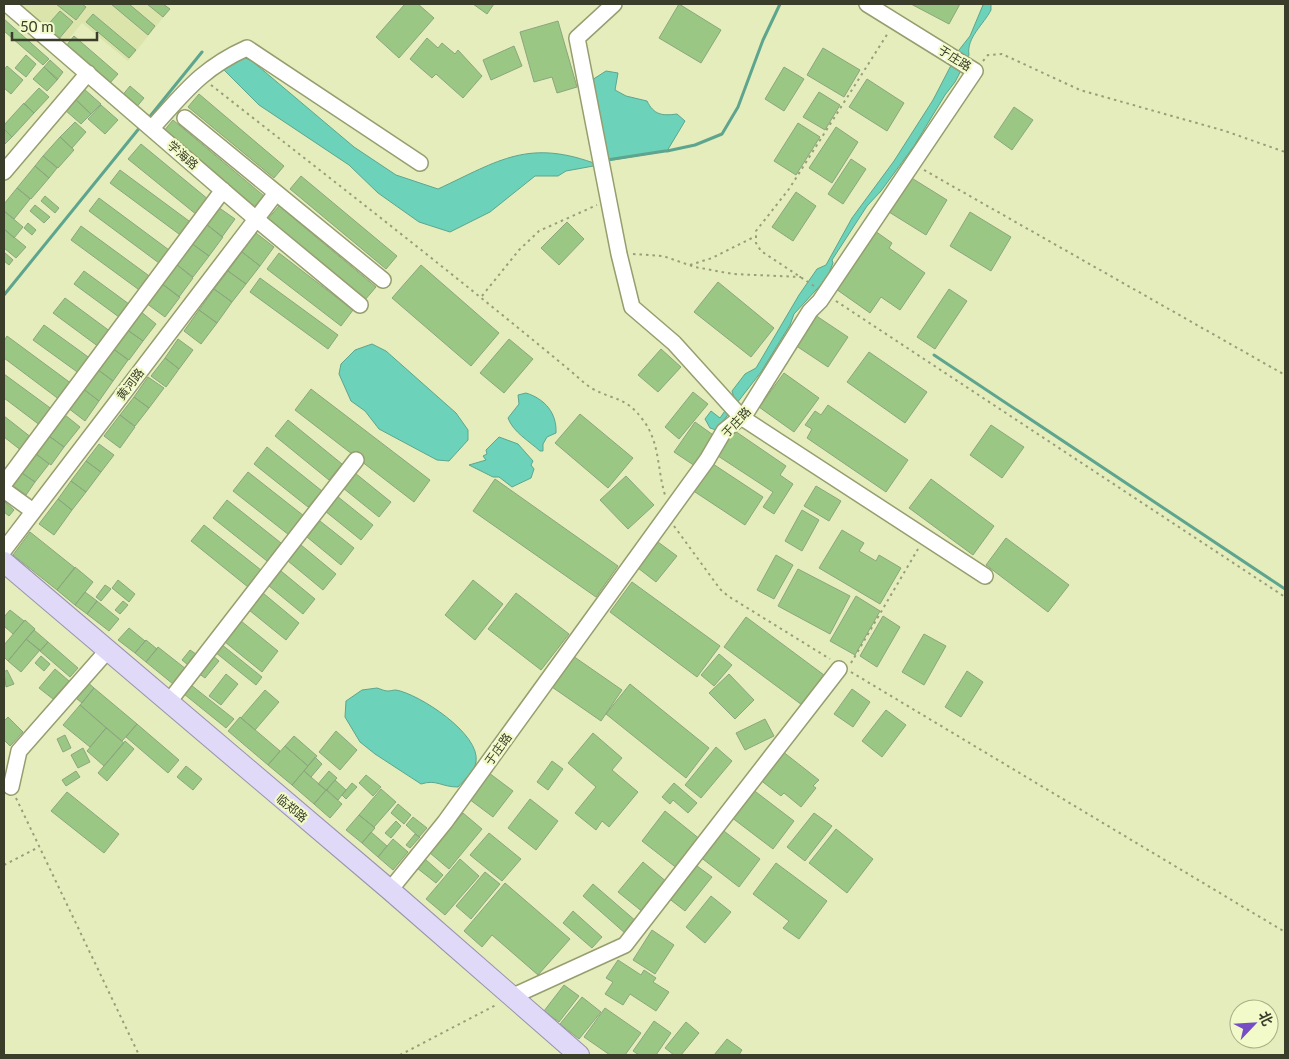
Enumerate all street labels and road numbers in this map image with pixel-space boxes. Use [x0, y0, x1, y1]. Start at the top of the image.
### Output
street label: 于庄路 [936, 42, 974, 74]
street label: 学海路 [164, 138, 202, 172]
street label: 黄河路 [113, 365, 147, 403]
street label: 于庄路 [718, 404, 754, 440]
street label: 于庄路 [481, 730, 515, 768]
street label: 临郑路 [273, 791, 311, 825]

